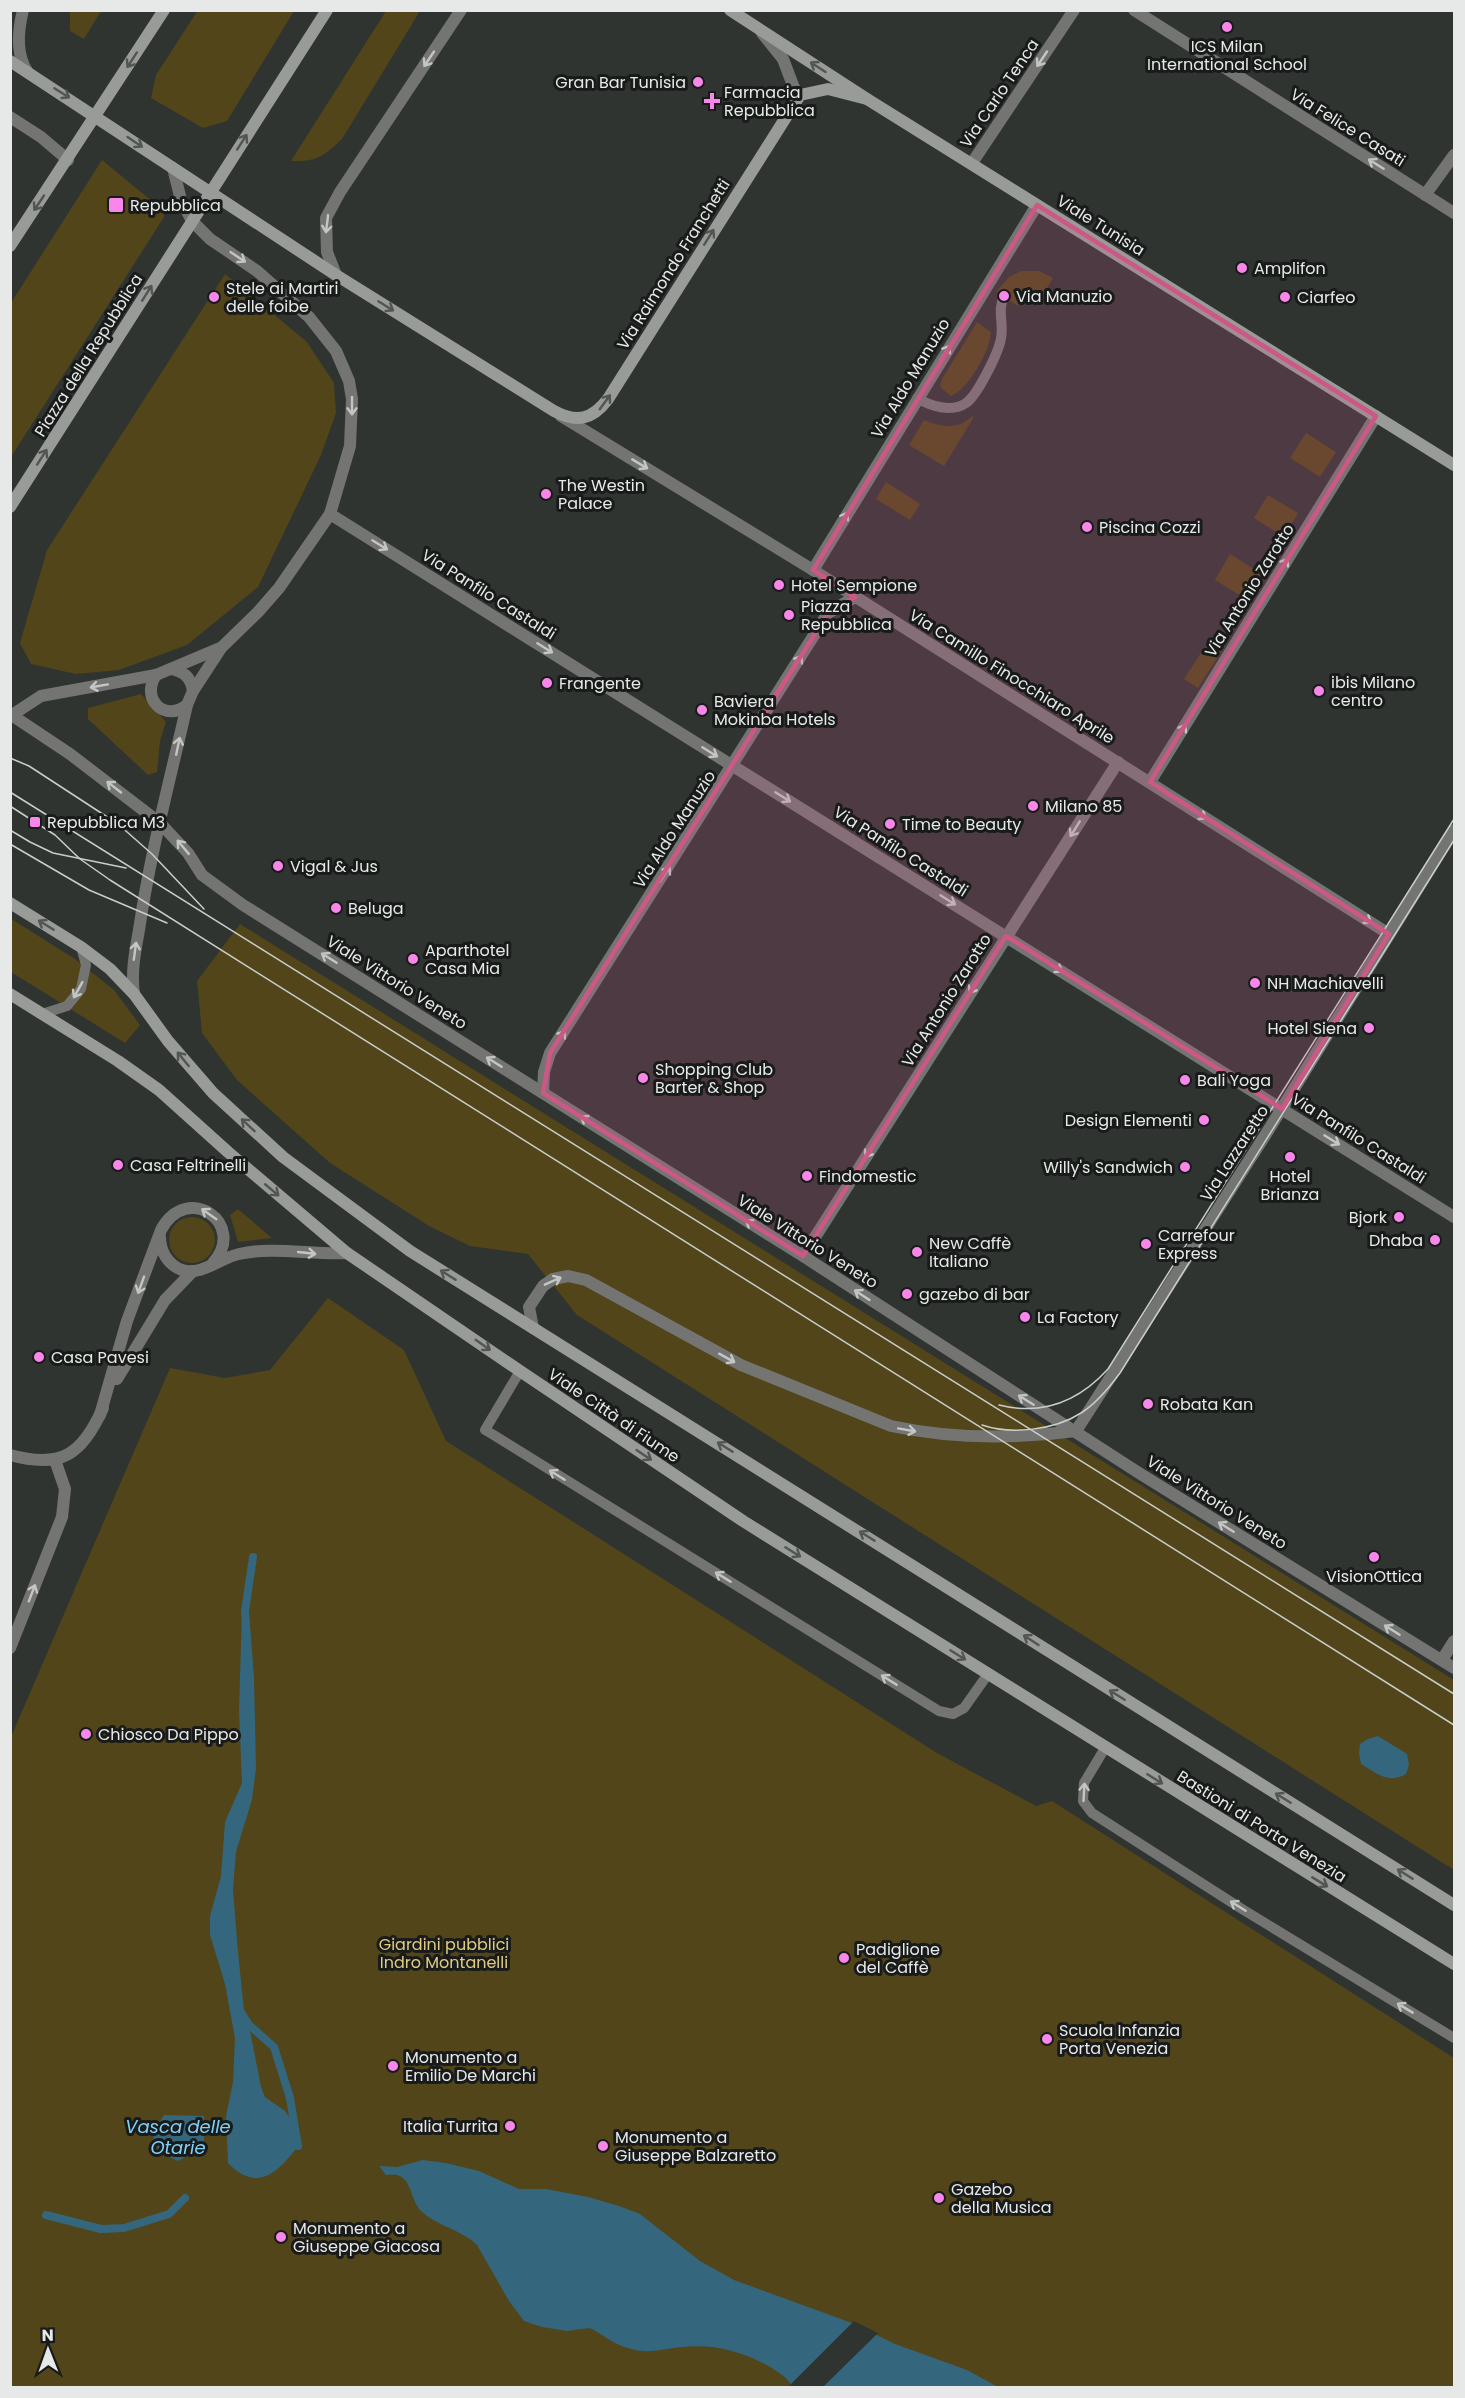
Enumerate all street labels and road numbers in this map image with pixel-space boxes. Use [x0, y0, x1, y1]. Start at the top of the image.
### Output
street label: Via Carlo Tenca [954, 34, 1044, 152]
street label: Via Felice Casati [1286, 83, 1410, 172]
street label: Via Raimondo Franchetti [611, 175, 735, 354]
street label: Viale Tunisia [1052, 189, 1149, 262]
street label: Piazza della Repubblica [29, 269, 148, 441]
street label: Via Aldo Manuzio [865, 314, 955, 443]
street label: Via Antonio Zarotto [1199, 519, 1300, 661]
street label: Via Panfilo Castaldi [417, 544, 560, 645]
street label: Via Camillo Finocchiaro Aprile [904, 603, 1119, 749]
street label: Via Aldo Manuzio [628, 766, 721, 893]
street label: Via Panfilo Castaldi [829, 801, 972, 902]
street label: Via Antonio Zarotto [896, 929, 997, 1071]
street label: Viale Vittorio Veneto [322, 930, 471, 1035]
street label: Via Panfilo Castaldi [1287, 1088, 1430, 1189]
street label: Via Lazzaretto [1195, 1101, 1274, 1206]
street label: Viale Vittorio Veneto [733, 1189, 882, 1294]
street label: Viale Città di Fiume [543, 1363, 684, 1468]
street label: Viale Vittorio Veneto [1142, 1450, 1291, 1555]
street label: Bastioni di Porta Venezia [1173, 1765, 1351, 1888]

